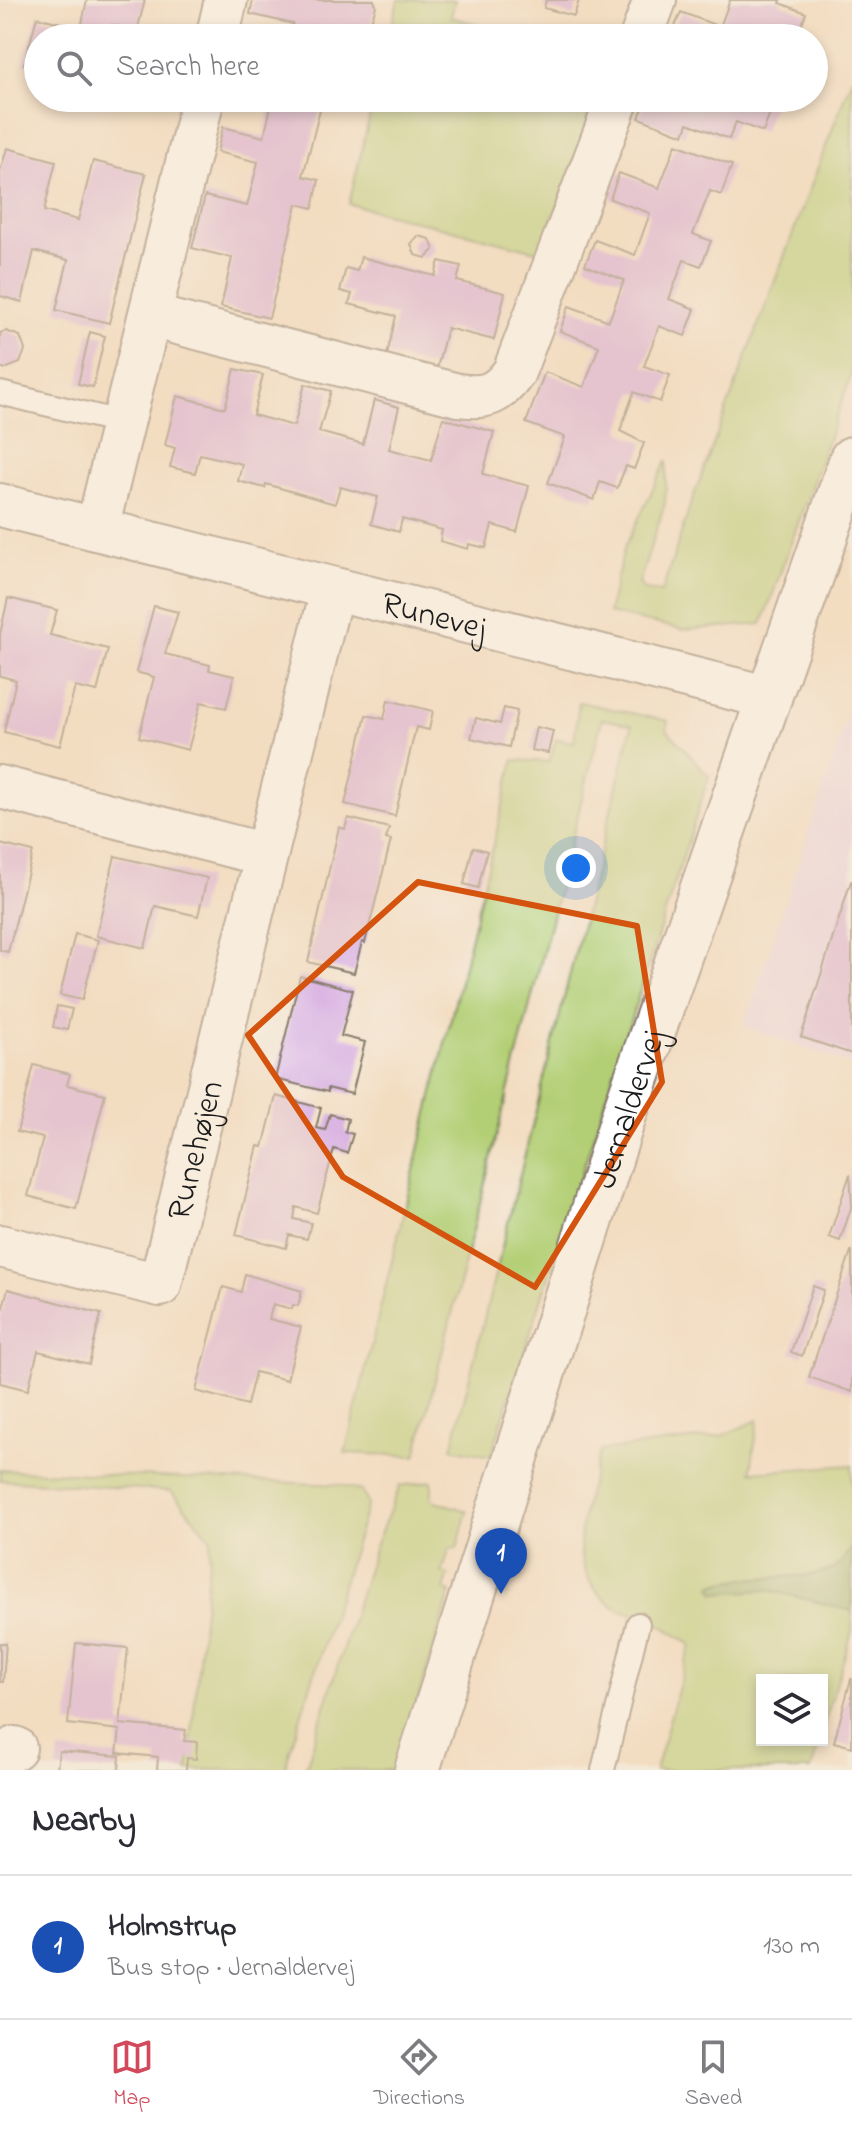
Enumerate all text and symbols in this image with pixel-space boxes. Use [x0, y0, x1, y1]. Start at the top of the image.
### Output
search box [24, 24, 828, 112]
icon: search [52, 46, 96, 90]
text: Search here [116, 46, 260, 90]
street label: Runevej [376, 581, 492, 655]
your location [556, 848, 596, 888]
street label: Jernaldervej [581, 1023, 681, 1195]
street label: Runehøjen [156, 1076, 239, 1226]
pin: 1 [475, 1528, 527, 1594]
map controls [756, 1674, 828, 1746]
button: layers [756, 1674, 828, 1746]
text: Nearby [32, 1797, 136, 1847]
text: Holmstrup [108, 1906, 237, 1950]
text: 1 [54, 1928, 62, 1966]
text: 130 m [763, 1928, 820, 1966]
text: Bus stop · Jernaldervej [108, 1950, 354, 1988]
tab: Map [110, 2035, 154, 2115]
tab: Directions [374, 2035, 465, 2115]
tab: Saved [685, 2035, 742, 2115]

